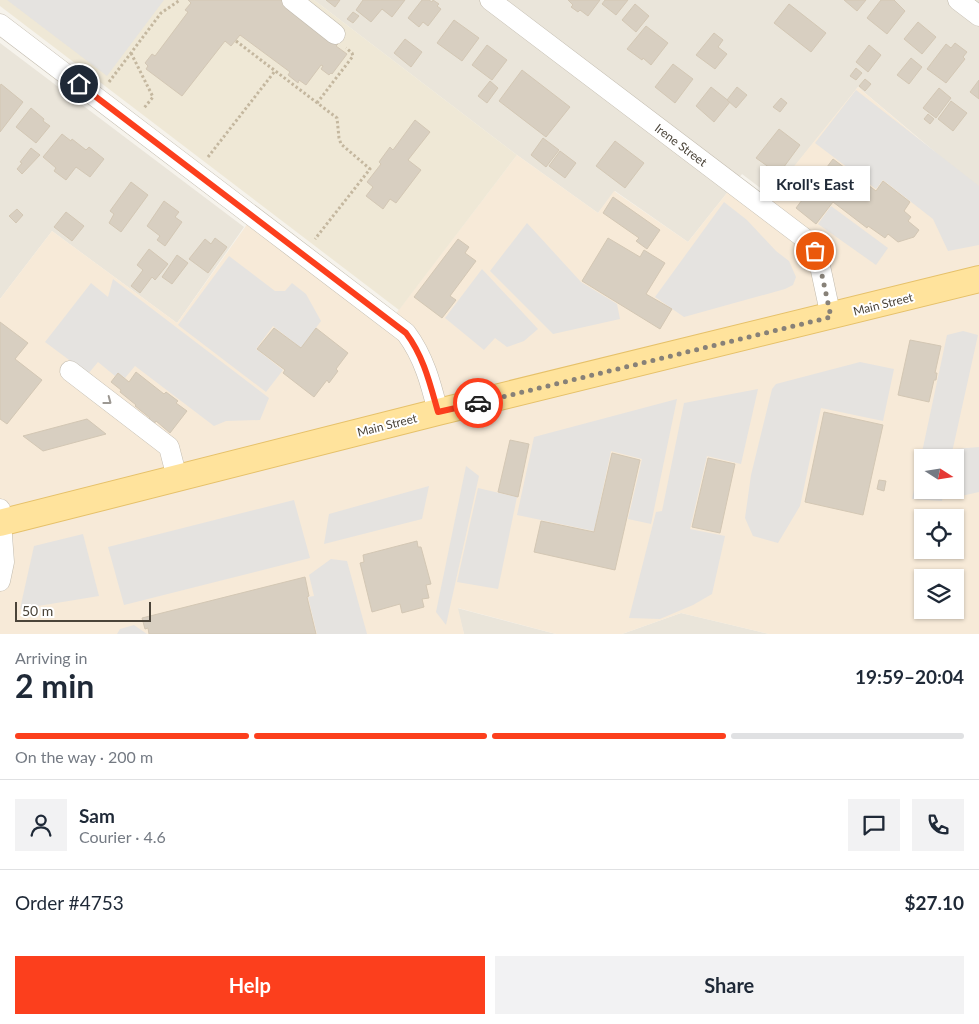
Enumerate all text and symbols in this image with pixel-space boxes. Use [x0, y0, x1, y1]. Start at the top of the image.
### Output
pin [58, 63, 100, 105]
icon: home [65, 70, 93, 98]
street label: Irene Street [652, 121, 711, 170]
callout: Kroll's East [760, 166, 870, 201]
text: Kroll's East [776, 174, 854, 193]
pin [794, 230, 836, 272]
icon: bag [801, 237, 829, 265]
street label: Main Street [852, 289, 915, 319]
courier [453, 378, 503, 428]
icon: car [464, 389, 492, 417]
one-way arrow [102, 395, 111, 403]
street label: Main Street [356, 410, 419, 440]
north arrow [914, 449, 964, 499]
map controls [914, 449, 964, 619]
button: locate [914, 509, 964, 559]
button: layers [914, 569, 964, 619]
scale bar [15, 599, 151, 622]
text: 50 m [22, 602, 53, 619]
text: Arriving in [15, 648, 88, 667]
text: 19:59–20:04 [855, 665, 964, 688]
text: 2 min [15, 666, 94, 705]
text: On the way · 200 m [15, 747, 153, 766]
button: person [15, 799, 67, 851]
button: chat [848, 799, 900, 851]
button: phone [912, 799, 964, 851]
text: Sam [79, 804, 115, 827]
text: Courier · 4.6 [79, 827, 166, 846]
text: Order #4753 [15, 891, 124, 914]
text: $27.10 [904, 891, 964, 914]
button: Help [15, 956, 485, 1014]
button: Share [495, 956, 964, 1014]

